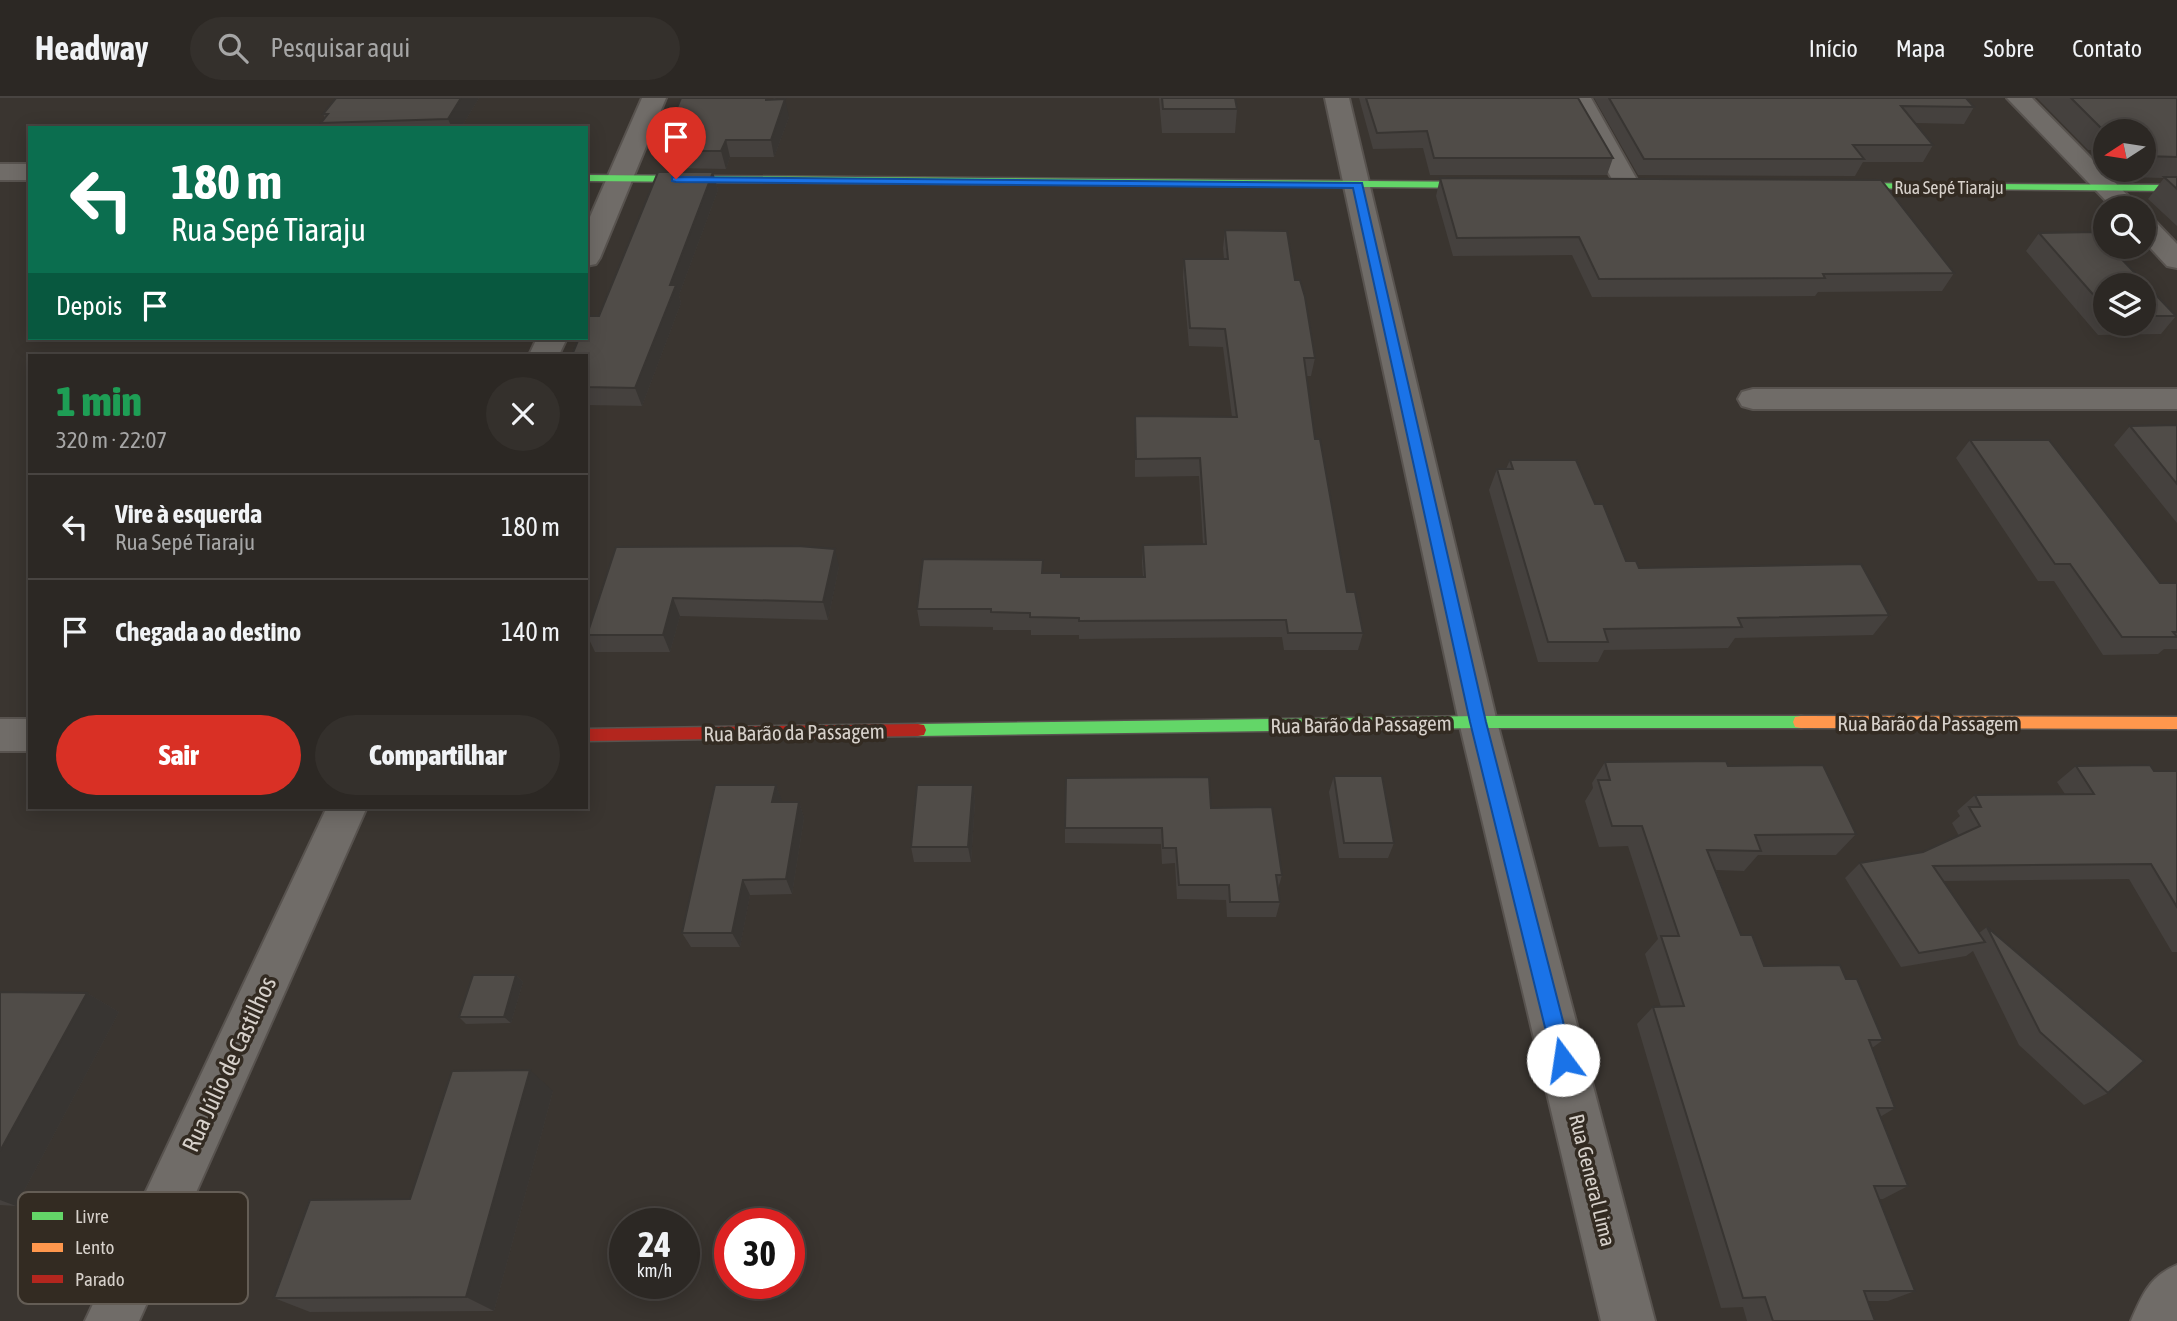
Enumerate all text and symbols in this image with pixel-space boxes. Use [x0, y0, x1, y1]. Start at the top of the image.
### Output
search box [190, 17, 680, 80]
text: Headway [35, 29, 148, 67]
icon: search [214, 29, 252, 67]
text: Pesquisar aqui [270, 33, 410, 63]
text: Início [1809, 35, 1858, 62]
text: Mapa [1896, 35, 1946, 62]
text: Sobre [1984, 35, 2034, 62]
text: Contato [2072, 35, 2142, 62]
pin [646, 107, 706, 179]
icon: arrive [657, 118, 695, 156]
north arrow [2093, 119, 2156, 182]
map controls [2093, 119, 2156, 336]
text: 180 m [171, 153, 282, 209]
icon: left [56, 154, 147, 245]
street label: Rua Sepé Tiaraju [1894, 177, 2004, 198]
button: search [2093, 196, 2156, 259]
text: Rua Sepé Tiaraju [171, 211, 366, 248]
button: layers [2093, 273, 2156, 336]
icon: arrive [136, 287, 174, 325]
text: Depois [56, 291, 122, 321]
text: 1 min [56, 377, 142, 425]
button: close [486, 377, 560, 451]
text: 320 m · 22:07 [56, 427, 167, 453]
text: Vire à esquerda [115, 499, 262, 529]
icon: left [56, 508, 94, 546]
text: 180 m [501, 512, 560, 542]
text: Rua Sepé Tiaraju [115, 529, 255, 555]
icon: arrive [56, 613, 94, 651]
text: Chegada ao destino [115, 617, 301, 647]
text: 140 m [501, 617, 560, 647]
street label: Rua Barão da Passagem [1270, 710, 1452, 738]
street label: Rua Barão da Passagem [1837, 711, 2019, 735]
button: Sair [56, 715, 301, 795]
button: Compartilhar [315, 715, 560, 795]
street label: Rua Barão da Passagem [703, 718, 885, 746]
street label: Rua Júlio de Castilhos [177, 972, 281, 1156]
position arrow [1526, 1023, 1600, 1097]
street label: Rua General Lima [1565, 1111, 1621, 1249]
legend [18, 1192, 248, 1304]
text: Livre [75, 1205, 109, 1227]
speed limit sign: 30 [714, 1208, 805, 1299]
text: 24 [638, 1224, 671, 1264]
text: Lento [75, 1236, 114, 1258]
text: km/h [637, 1260, 672, 1281]
text: Parado [75, 1268, 125, 1290]

